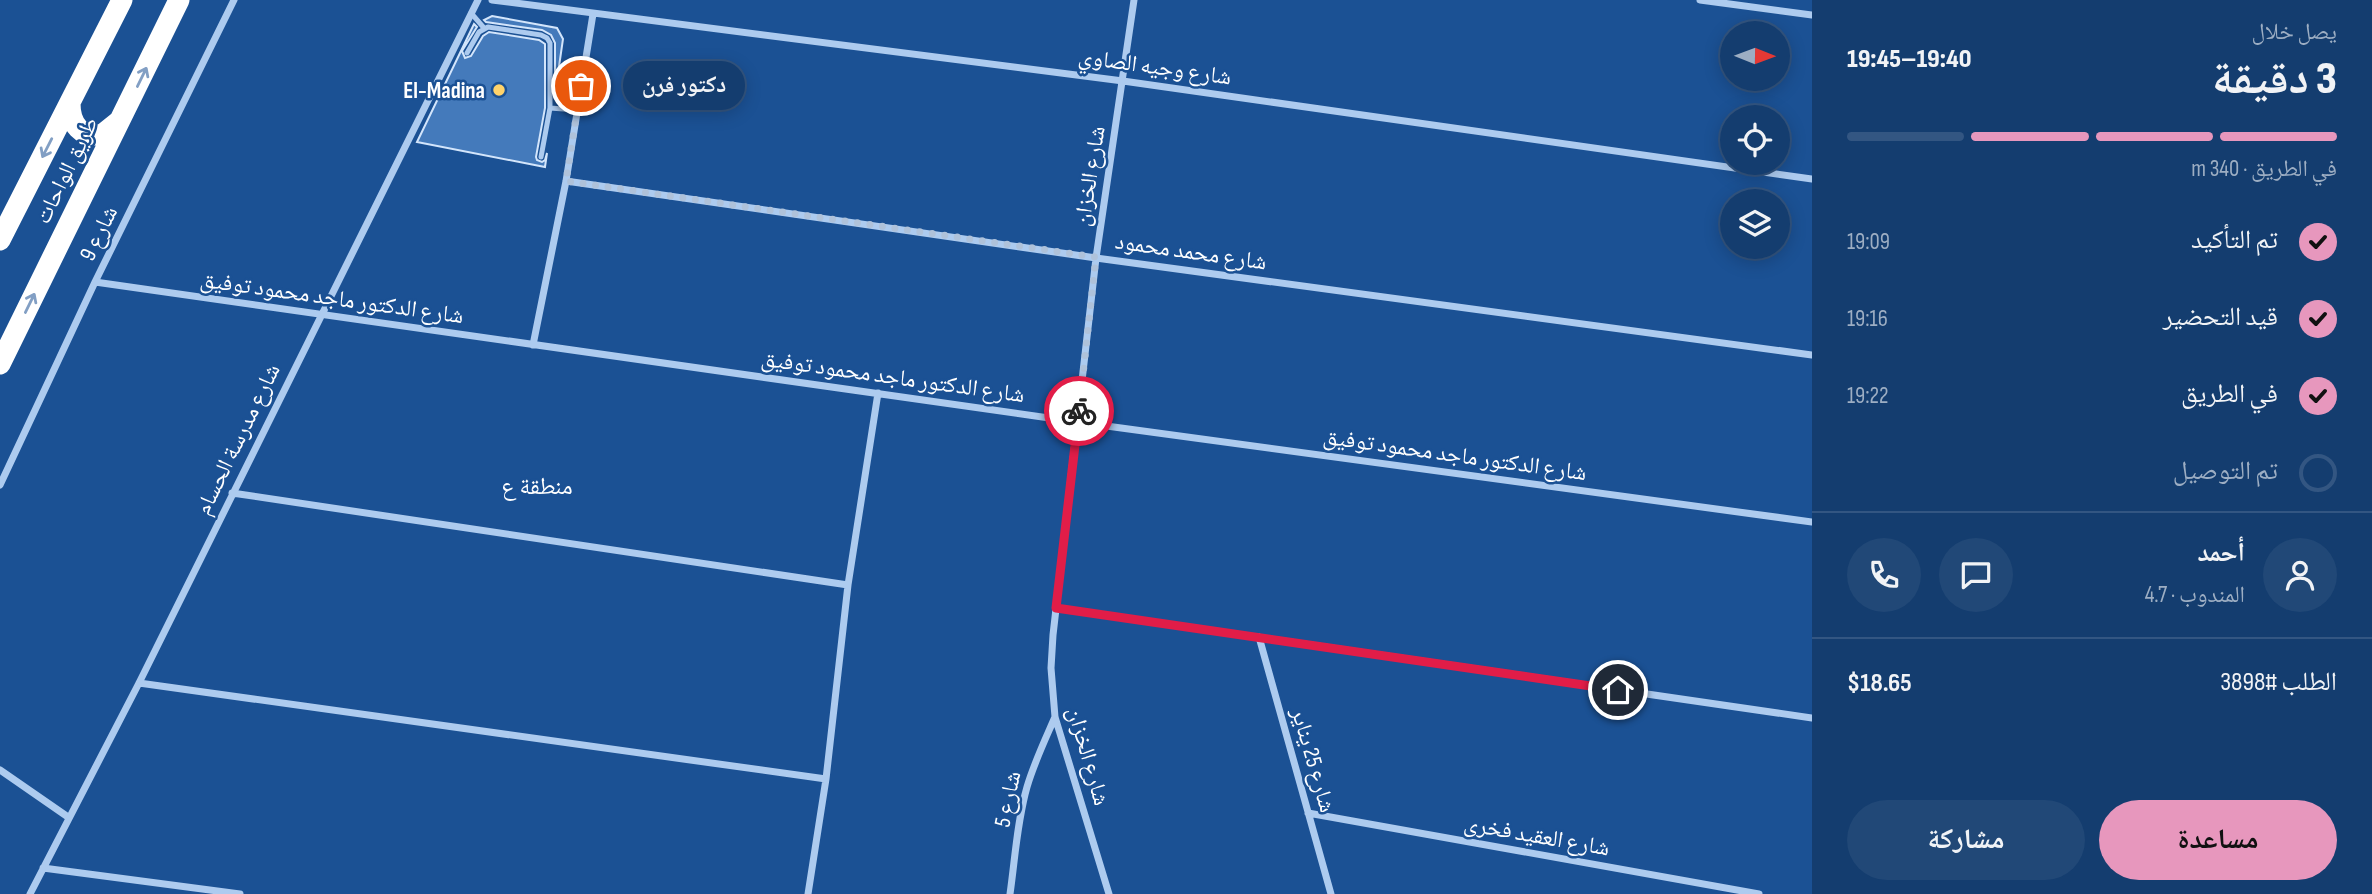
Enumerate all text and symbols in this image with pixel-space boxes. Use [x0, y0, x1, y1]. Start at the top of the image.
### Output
text: يصل خلال [2252, 18, 2337, 46]
north arrow [1720, 21, 1790, 91]
map controls [1720, 21, 1790, 259]
street label: شارع وجيه الصاوي [1076, 42, 1233, 95]
text: 19:40–19:45 [1847, 44, 1971, 75]
text: 3 دقيقة [2212, 52, 2337, 107]
pin [551, 56, 611, 116]
callout: دكتور فرن [623, 62, 746, 110]
one-way arrow [135, 67, 149, 88]
icon: bag [562, 67, 600, 105]
text: دكتور فرن [642, 71, 726, 99]
place label: El-Madina [403, 77, 485, 105]
marker: El-Madina [491, 82, 507, 98]
button: locate [1720, 105, 1790, 175]
street label: طريق الواحات [29, 112, 105, 229]
street label: شارع الخزان [1068, 124, 1112, 228]
one-way arrow [39, 137, 53, 158]
text: في الطريق · 340 m [2191, 155, 2337, 183]
button: layers [1720, 189, 1790, 259]
street label: شارع 9 [74, 201, 124, 265]
icon: check [2299, 223, 2337, 261]
text: تم التأكيد [2191, 225, 2278, 256]
street label: شارع محمد محمود [1113, 227, 1268, 276]
text: 19:09 [1847, 228, 1890, 256]
street label: شارع الدكتور ماجد محمود توفيق [198, 266, 465, 330]
one-way arrow [24, 293, 38, 314]
icon: check [2299, 300, 2337, 338]
text: قيد التحضير [2163, 302, 2278, 333]
text: 19:16 [1847, 305, 1888, 333]
street label: شارع الدكتور ماجد محمود توفيق [759, 345, 1026, 409]
street label: شارع مدرسة الحسام [189, 359, 288, 520]
courier [1044, 376, 1114, 446]
icon: check [2299, 377, 2337, 415]
text: في الطريق [2181, 379, 2278, 410]
text: 19:22 [1847, 382, 1889, 410]
icon: bike [1060, 392, 1098, 430]
street label: شارع الدكتور ماجد محمود توفيق [1321, 423, 1588, 487]
text: تم التوصيل [2173, 456, 2278, 487]
district label: منطقة ع [501, 472, 573, 501]
button: phone [1847, 538, 1921, 612]
button: chat [1939, 538, 2013, 612]
text: أحمد [2197, 538, 2245, 569]
button: person [2263, 538, 2337, 612]
text: المندوب · 4.7 [2145, 581, 2245, 609]
pin [1588, 660, 1648, 720]
text: الطلب #3898 [2220, 667, 2337, 698]
text: $18.65 [1847, 668, 1912, 699]
icon: home [1599, 671, 1637, 709]
street label: شارع الخزان [1061, 704, 1115, 809]
street label: شارع 25 يناير [1285, 704, 1341, 816]
street label: شارع 5 [988, 769, 1028, 830]
button: مشاركة [1847, 800, 2085, 880]
button: مساعدة [2099, 800, 2337, 880]
street label: شارع العقيد فخرى [1462, 809, 1612, 863]

